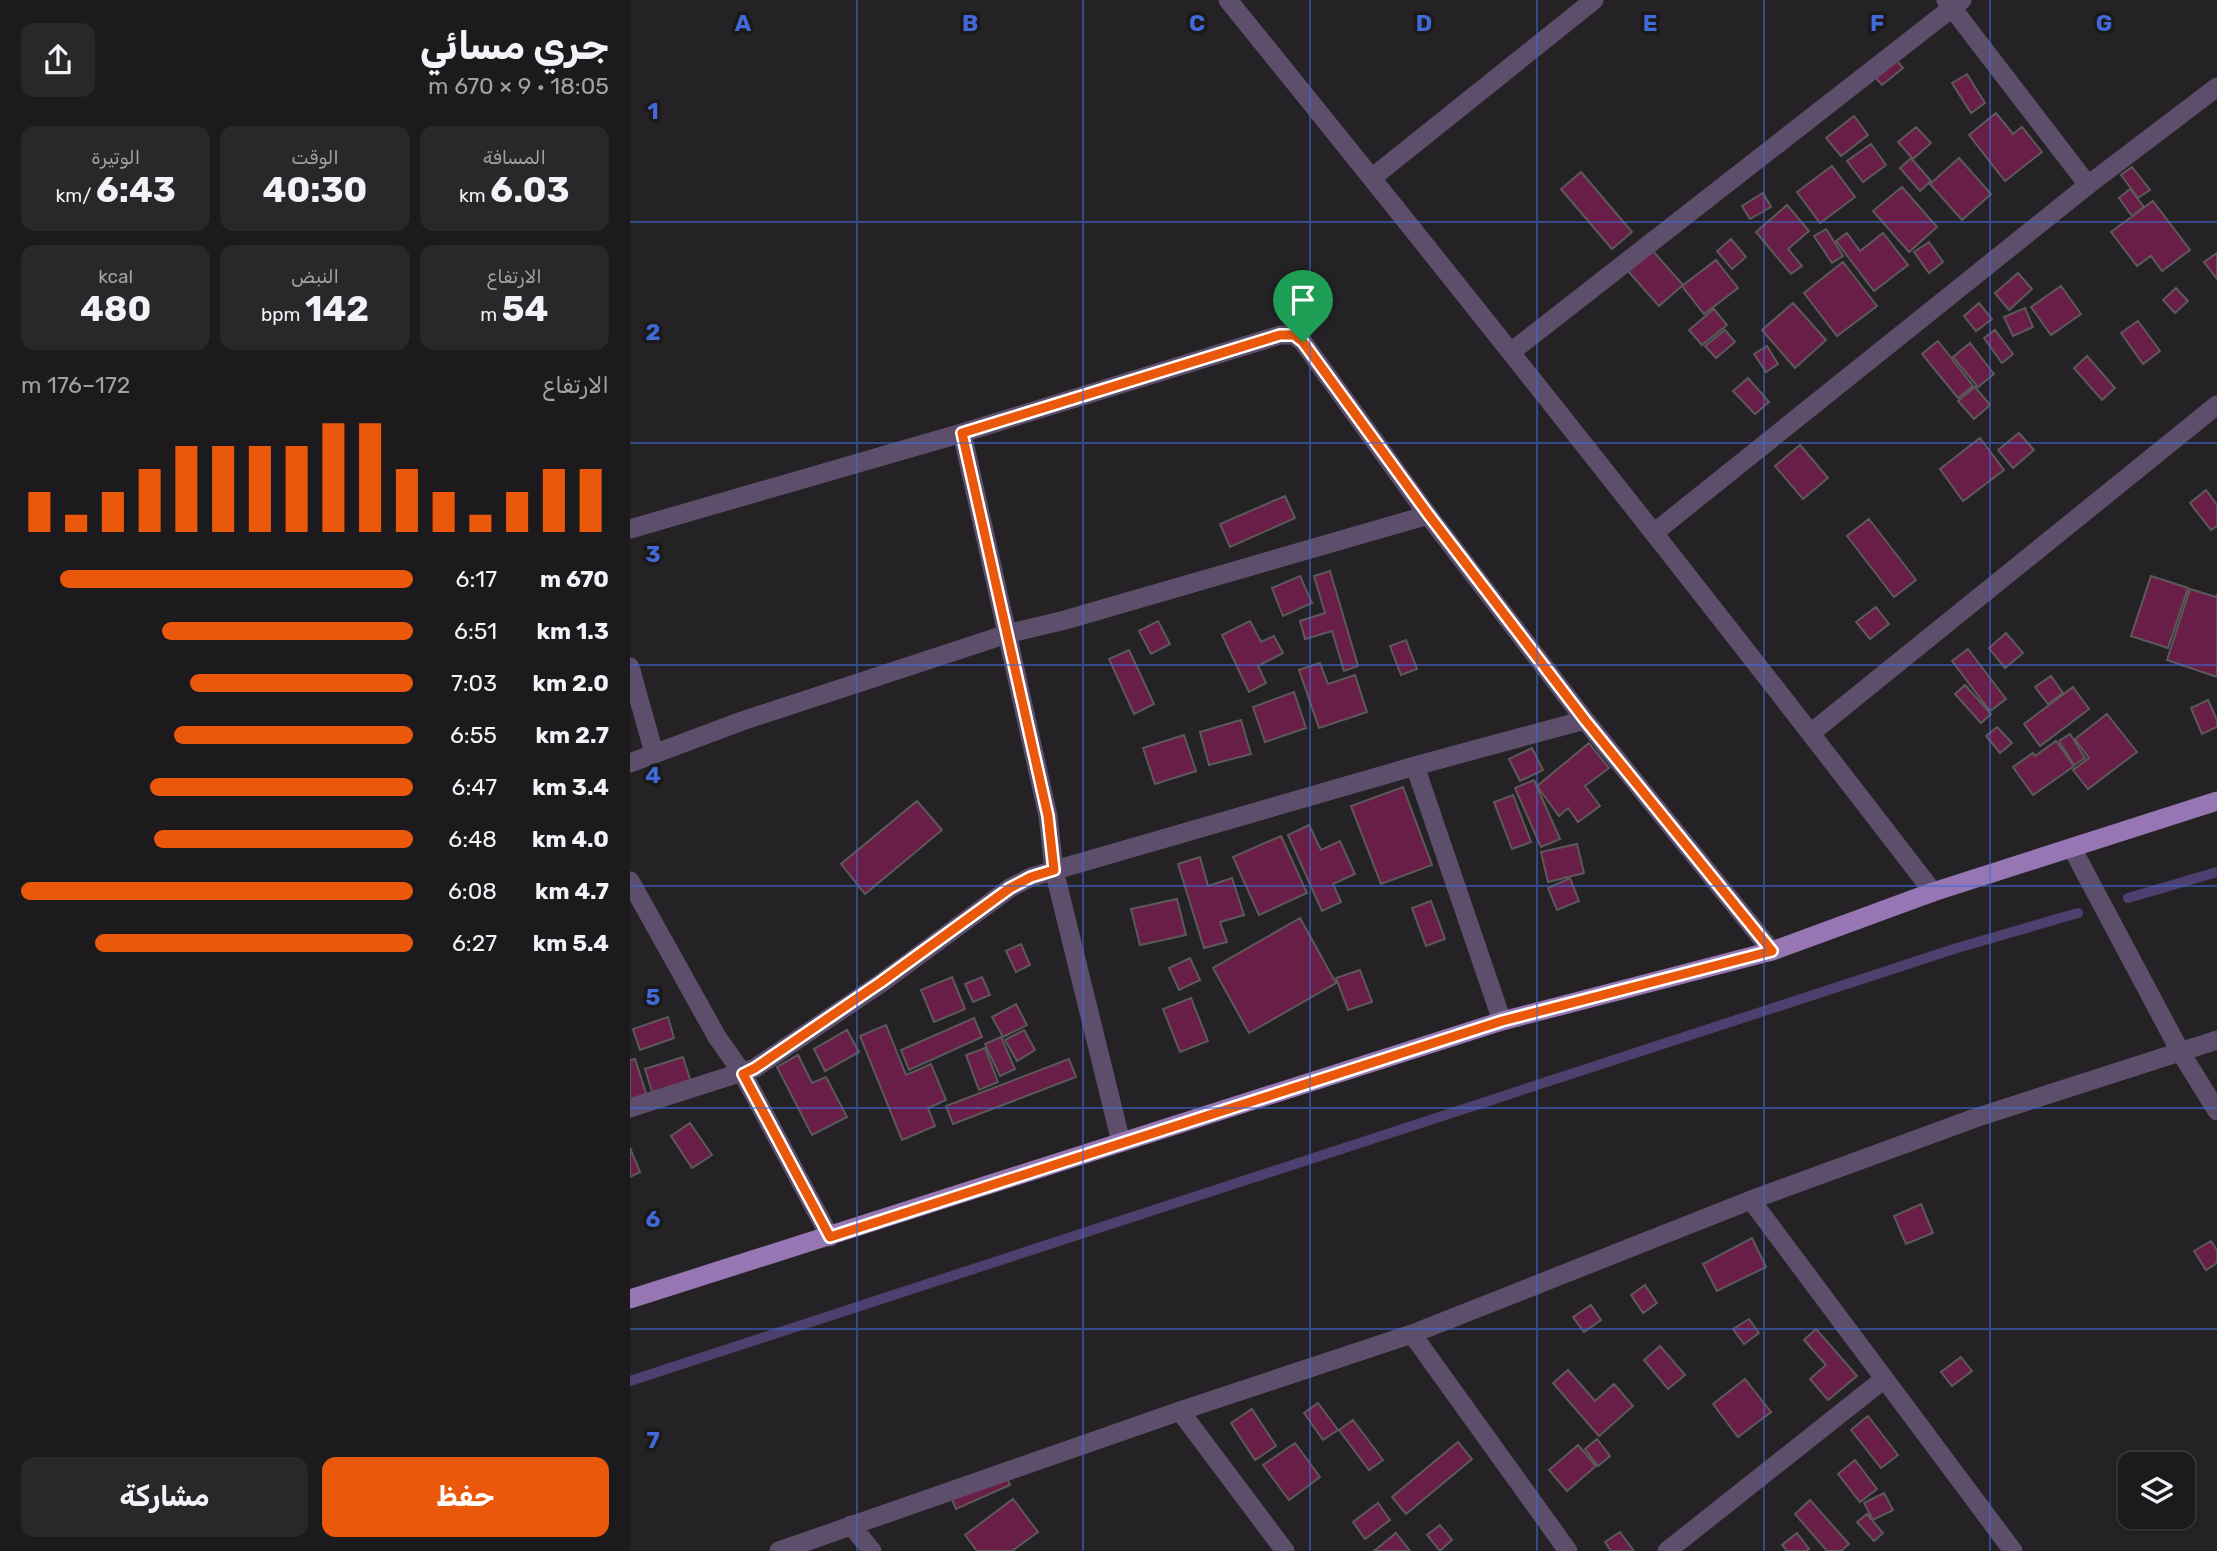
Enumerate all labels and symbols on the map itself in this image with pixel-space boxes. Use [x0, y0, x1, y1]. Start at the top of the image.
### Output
text: A [735, 9, 752, 37]
text: B [962, 9, 978, 37]
text: C [1189, 9, 1205, 37]
text: D [1416, 9, 1432, 37]
text: E [1643, 9, 1657, 37]
text: F [1870, 9, 1884, 37]
text: G [2096, 9, 2112, 37]
text: 1 [647, 97, 659, 125]
pin [1273, 270, 1333, 342]
text: 2 [646, 318, 660, 346]
text: 3 [645, 540, 661, 568]
text: 4 [645, 761, 661, 789]
text: 5 [646, 983, 661, 1011]
text: 6 [646, 1205, 661, 1233]
text: 7 [646, 1426, 660, 1454]

